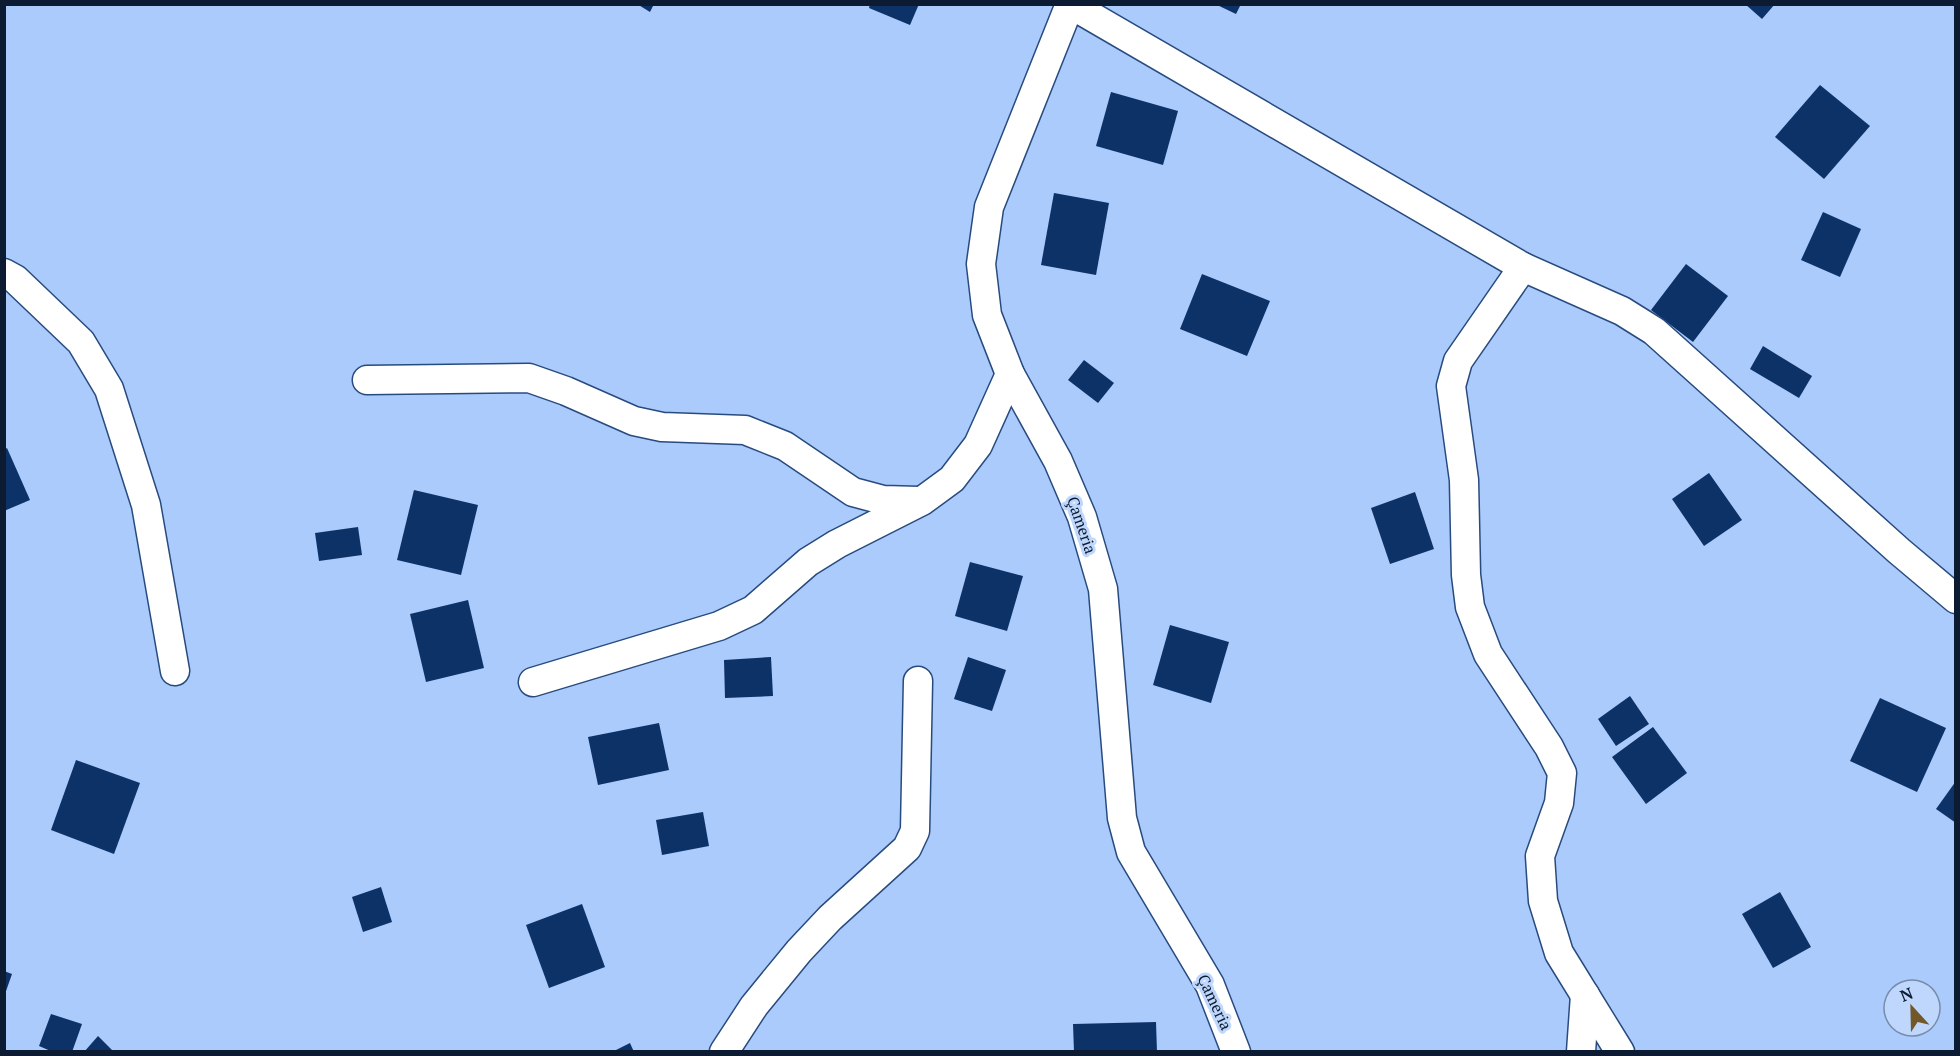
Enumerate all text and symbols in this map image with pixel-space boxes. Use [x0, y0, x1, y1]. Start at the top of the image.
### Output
street label: Çameria [1062, 493, 1102, 557]
street label: Çameria [1193, 970, 1237, 1034]
north arrow [1882, 978, 1942, 1038]
text: N [1897, 982, 1916, 1007]

